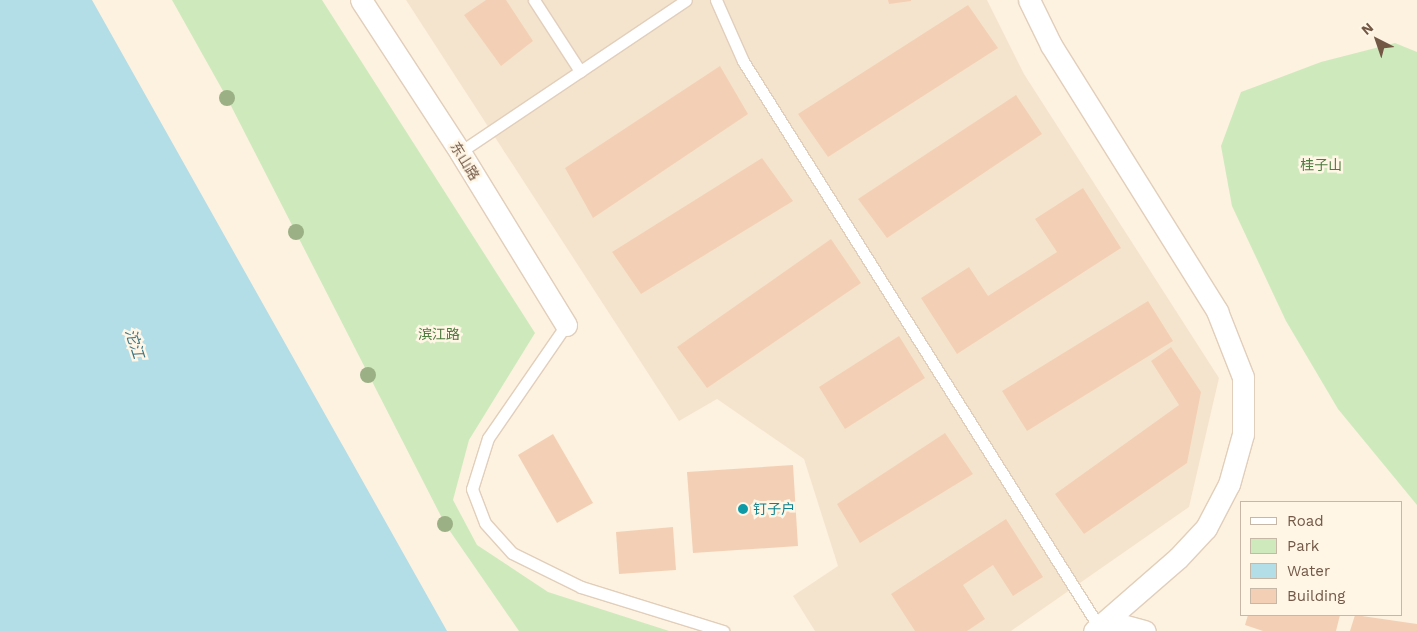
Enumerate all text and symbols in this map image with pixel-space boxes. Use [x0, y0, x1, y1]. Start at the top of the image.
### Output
north arrow [1352, 15, 1402, 65]
text: N [1358, 19, 1376, 38]
street label: 东山路 [447, 139, 483, 183]
park label: 桂子山 [1300, 157, 1342, 173]
park label: 滨江路 [418, 326, 460, 342]
water label: 沱江 [121, 327, 147, 361]
place label: 钉子户 [753, 501, 795, 517]
legend [1240, 501, 1402, 616]
marker: 钉子户 [737, 503, 749, 515]
text: Road [1287, 512, 1324, 530]
text: Park [1287, 537, 1319, 555]
text: Water [1287, 562, 1330, 580]
text: Building [1287, 587, 1345, 605]

